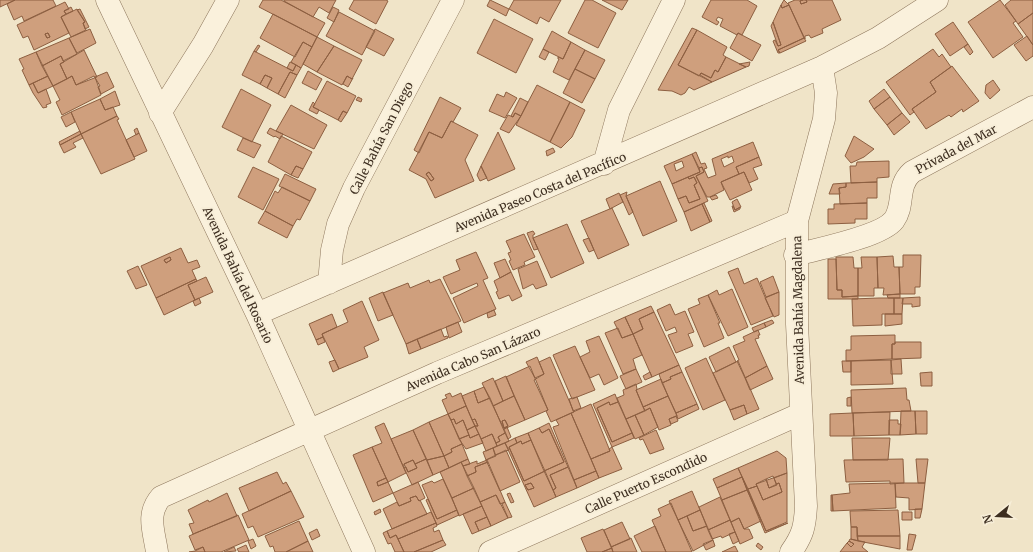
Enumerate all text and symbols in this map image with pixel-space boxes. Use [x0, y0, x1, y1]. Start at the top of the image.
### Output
street label: Calle Bahía San Diego [346, 79, 416, 197]
street label: Privada del Mar [913, 121, 1000, 177]
street label: Avenida Paseo Costa del Pacífico [451, 149, 628, 236]
street label: Avenida Bahía del Rosario [199, 203, 276, 346]
street label: Avenida Bahía Magdalena [789, 235, 807, 385]
street label: Avenida Cabo San Lázaro [402, 324, 543, 395]
street label: Calle Puerto Escondido [583, 449, 709, 517]
north arrow [977, 496, 1017, 536]
text: N [979, 513, 995, 525]

